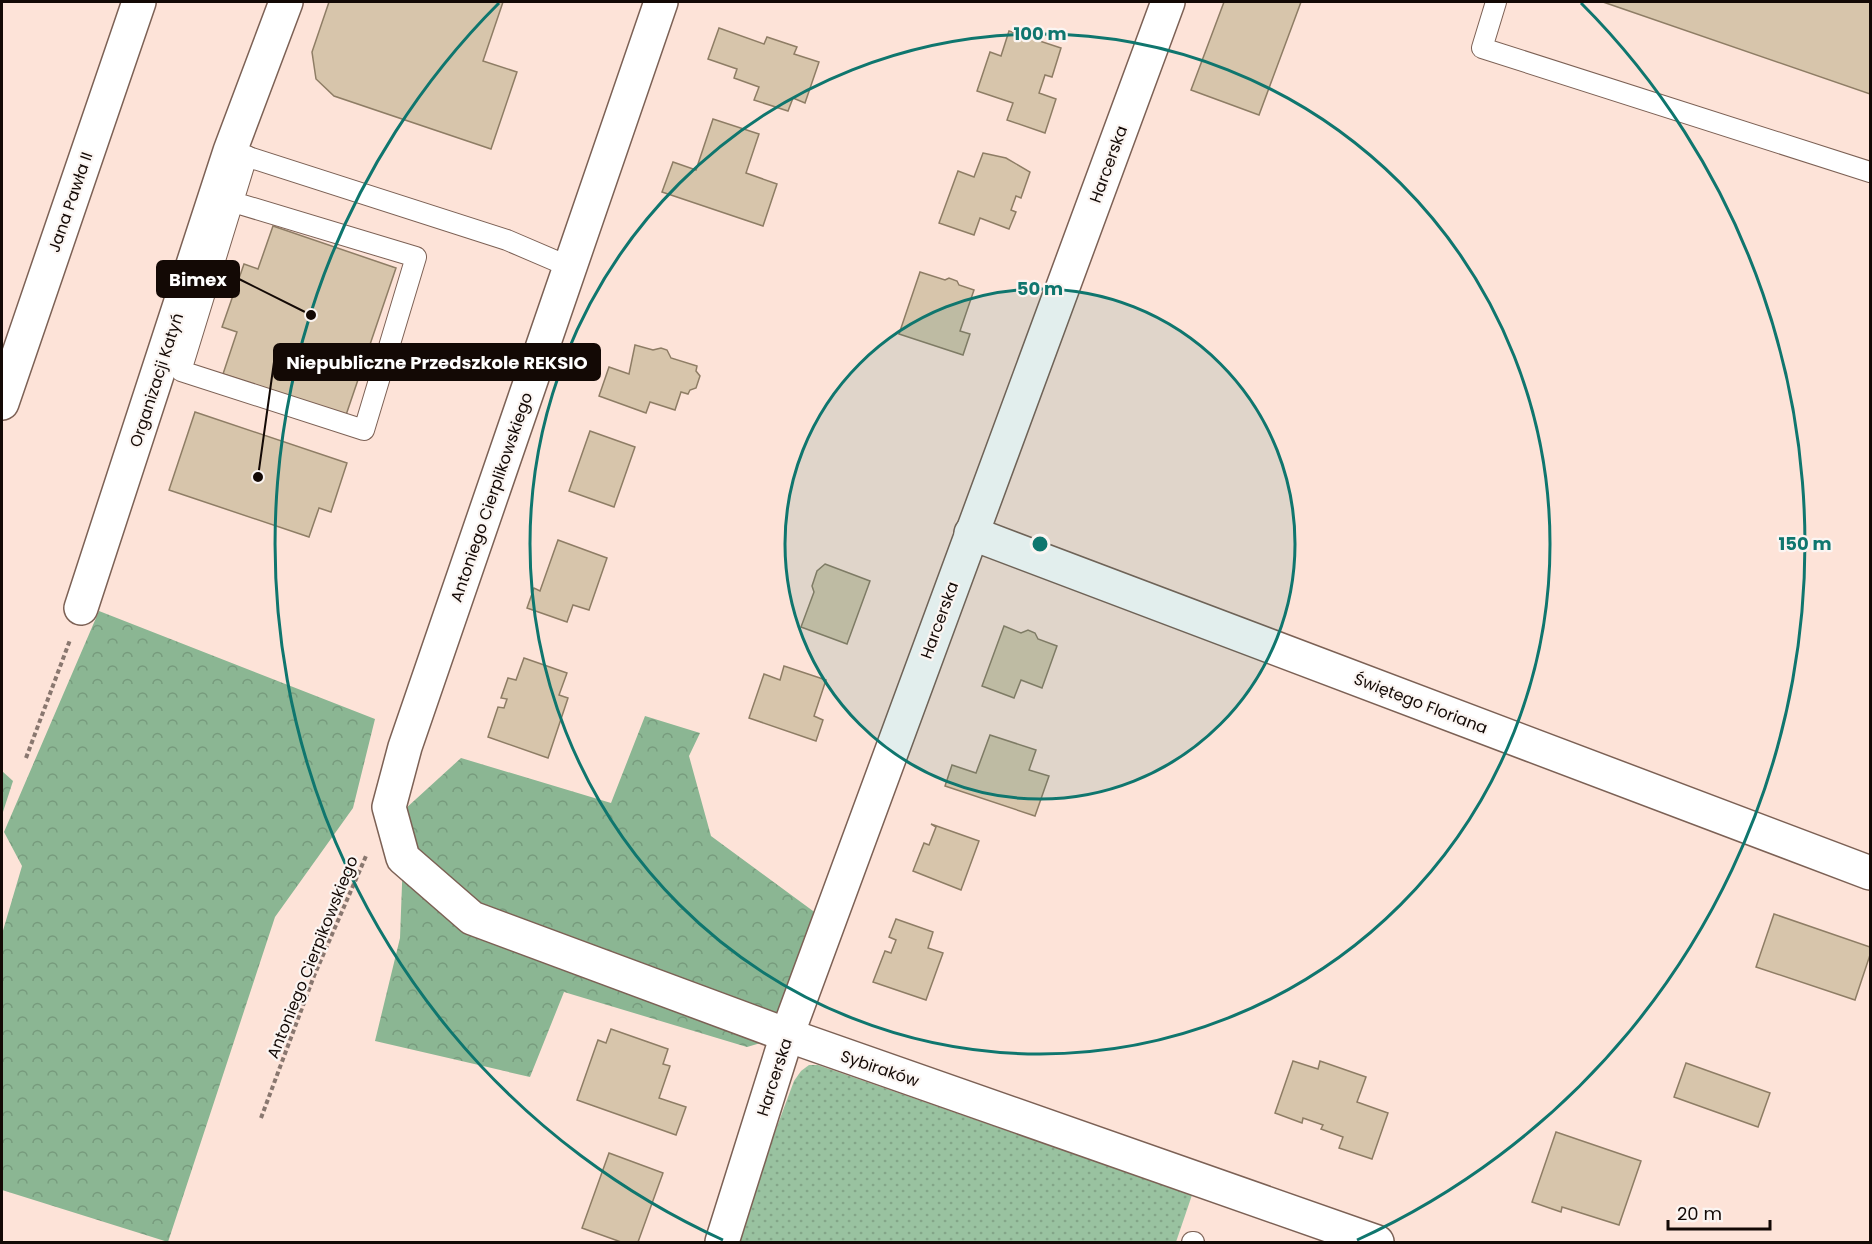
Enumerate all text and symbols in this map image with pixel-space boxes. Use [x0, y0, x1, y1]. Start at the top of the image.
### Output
text: 100 m [1013, 21, 1067, 46]
street label: Harcerska [1084, 122, 1133, 206]
street label: Jana Pawła II [43, 149, 98, 255]
callout: Bimex [157, 261, 239, 297]
text: Bimex [169, 267, 227, 292]
text: 50 m [1017, 276, 1063, 301]
street label: Organizacji Katyń [124, 310, 189, 450]
callout: Niepubliczne Przedszkole REKSIO [274, 344, 600, 380]
text: Niepubliczne Przedszkole REKSIO [286, 350, 588, 375]
street label: Antoniego Cierplikowskiego [445, 389, 538, 605]
text: 150 m [1778, 531, 1832, 556]
centre of rings [1030, 534, 1050, 554]
street label: Harcerska [915, 578, 964, 662]
street label: Świętego Floriana [1351, 667, 1491, 740]
street label: Antoniego Cierpikowskiego [261, 852, 364, 1062]
street label: Harcerska [751, 1035, 798, 1119]
street label: Sybiraków [838, 1044, 922, 1093]
scale bar [1668, 1193, 1770, 1231]
text: 20 m [1677, 1201, 1722, 1226]

